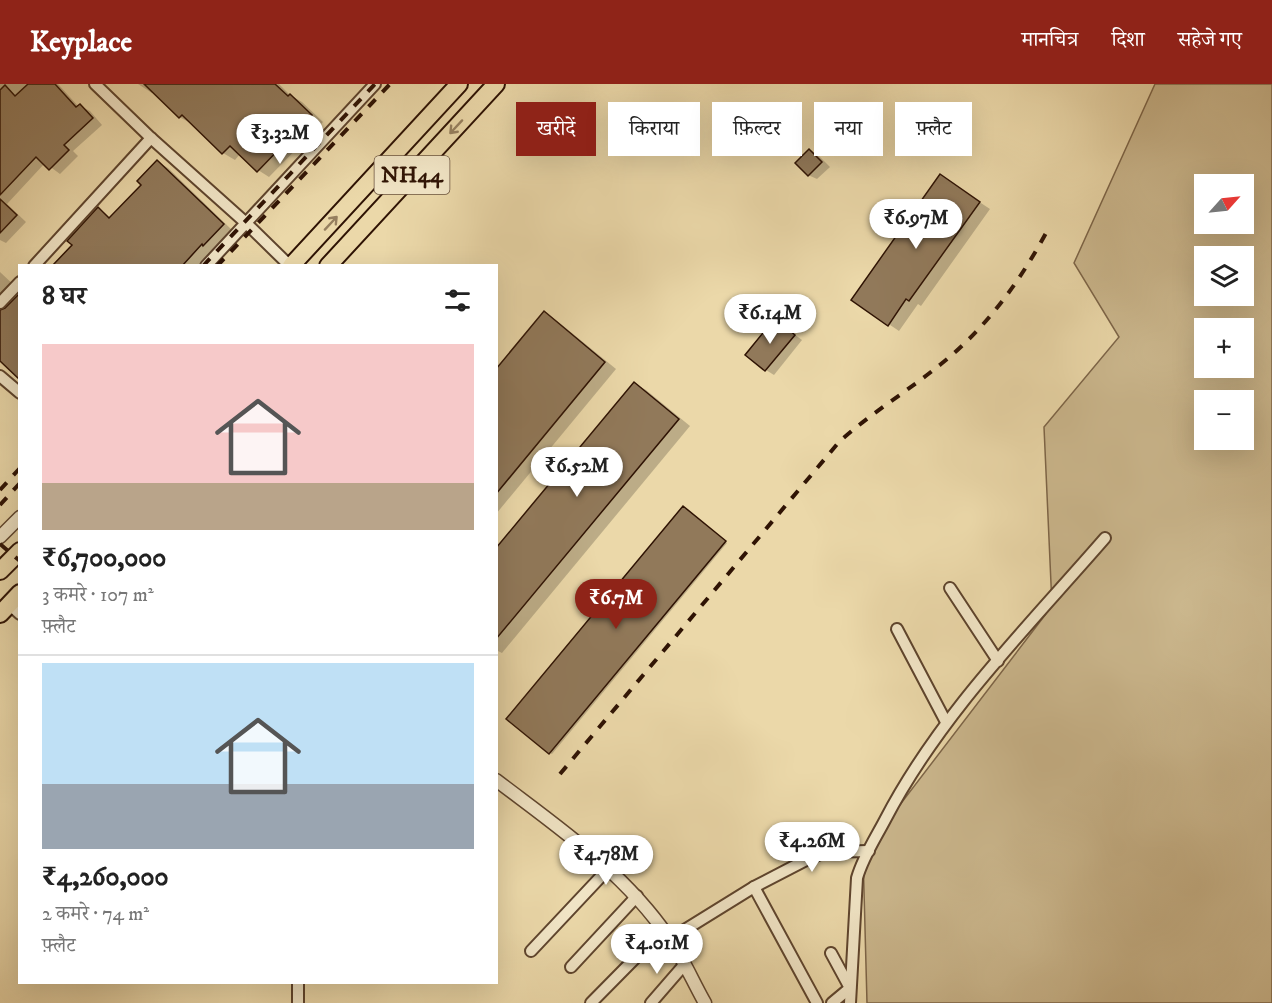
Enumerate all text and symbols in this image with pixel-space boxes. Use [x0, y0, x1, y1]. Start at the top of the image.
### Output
text: Keyplace [30, 25, 132, 60]
text: मानचित्र [1021, 27, 1078, 53]
text: दिशा [1111, 27, 1145, 53]
text: सहेजे गए [1178, 27, 1242, 53]
chip: खरीदें [516, 102, 596, 156]
chip: किराया [608, 102, 700, 156]
chip: फ़िल्टर [712, 102, 802, 156]
chip: नया [814, 102, 883, 156]
chip: फ़्लैट [895, 102, 972, 156]
pin: ₹3.32M [231, 114, 329, 165]
one-way arrow [449, 119, 463, 134]
text: ₹3.32M [250, 121, 310, 146]
road number: NH44 [374, 156, 450, 194]
north arrow [1194, 174, 1254, 234]
map controls [1194, 174, 1254, 450]
pin: ₹6.97M [867, 199, 965, 250]
text: ₹6.97M [883, 206, 949, 231]
one-way arrow [324, 215, 338, 230]
button: layers [1194, 246, 1254, 306]
text: 8 घर [42, 280, 86, 313]
icon: filters [441, 284, 474, 317]
pin: ₹6.14M [721, 294, 819, 345]
text: ₹6.14M [738, 301, 802, 326]
button: + [1194, 318, 1254, 378]
icon: home [204, 383, 312, 491]
button: − [1194, 390, 1254, 450]
pin: ₹6.52M [528, 447, 626, 498]
text: ₹6.52M [545, 454, 609, 479]
text: ₹6,700,000 [42, 542, 166, 575]
pin: ₹6.7M [574, 579, 658, 630]
text: 3 कमरे · 107 m² [42, 583, 154, 608]
text: ₹6.7M [589, 586, 643, 611]
text: फ़्लैट [42, 615, 75, 640]
icon: home [204, 702, 312, 810]
pin: ₹4.26M [763, 822, 861, 873]
text: ₹4.26M [779, 829, 845, 854]
pin: ₹4.78M [557, 835, 655, 886]
text: ₹4.78M [573, 842, 639, 867]
text: ₹4,260,000 [42, 861, 169, 894]
text: 2 कमरे · 74 m² [42, 902, 149, 927]
pin: ₹4.01M [608, 924, 706, 975]
text: ₹4.01M [625, 931, 689, 956]
text: फ़्लैट [42, 934, 75, 959]

